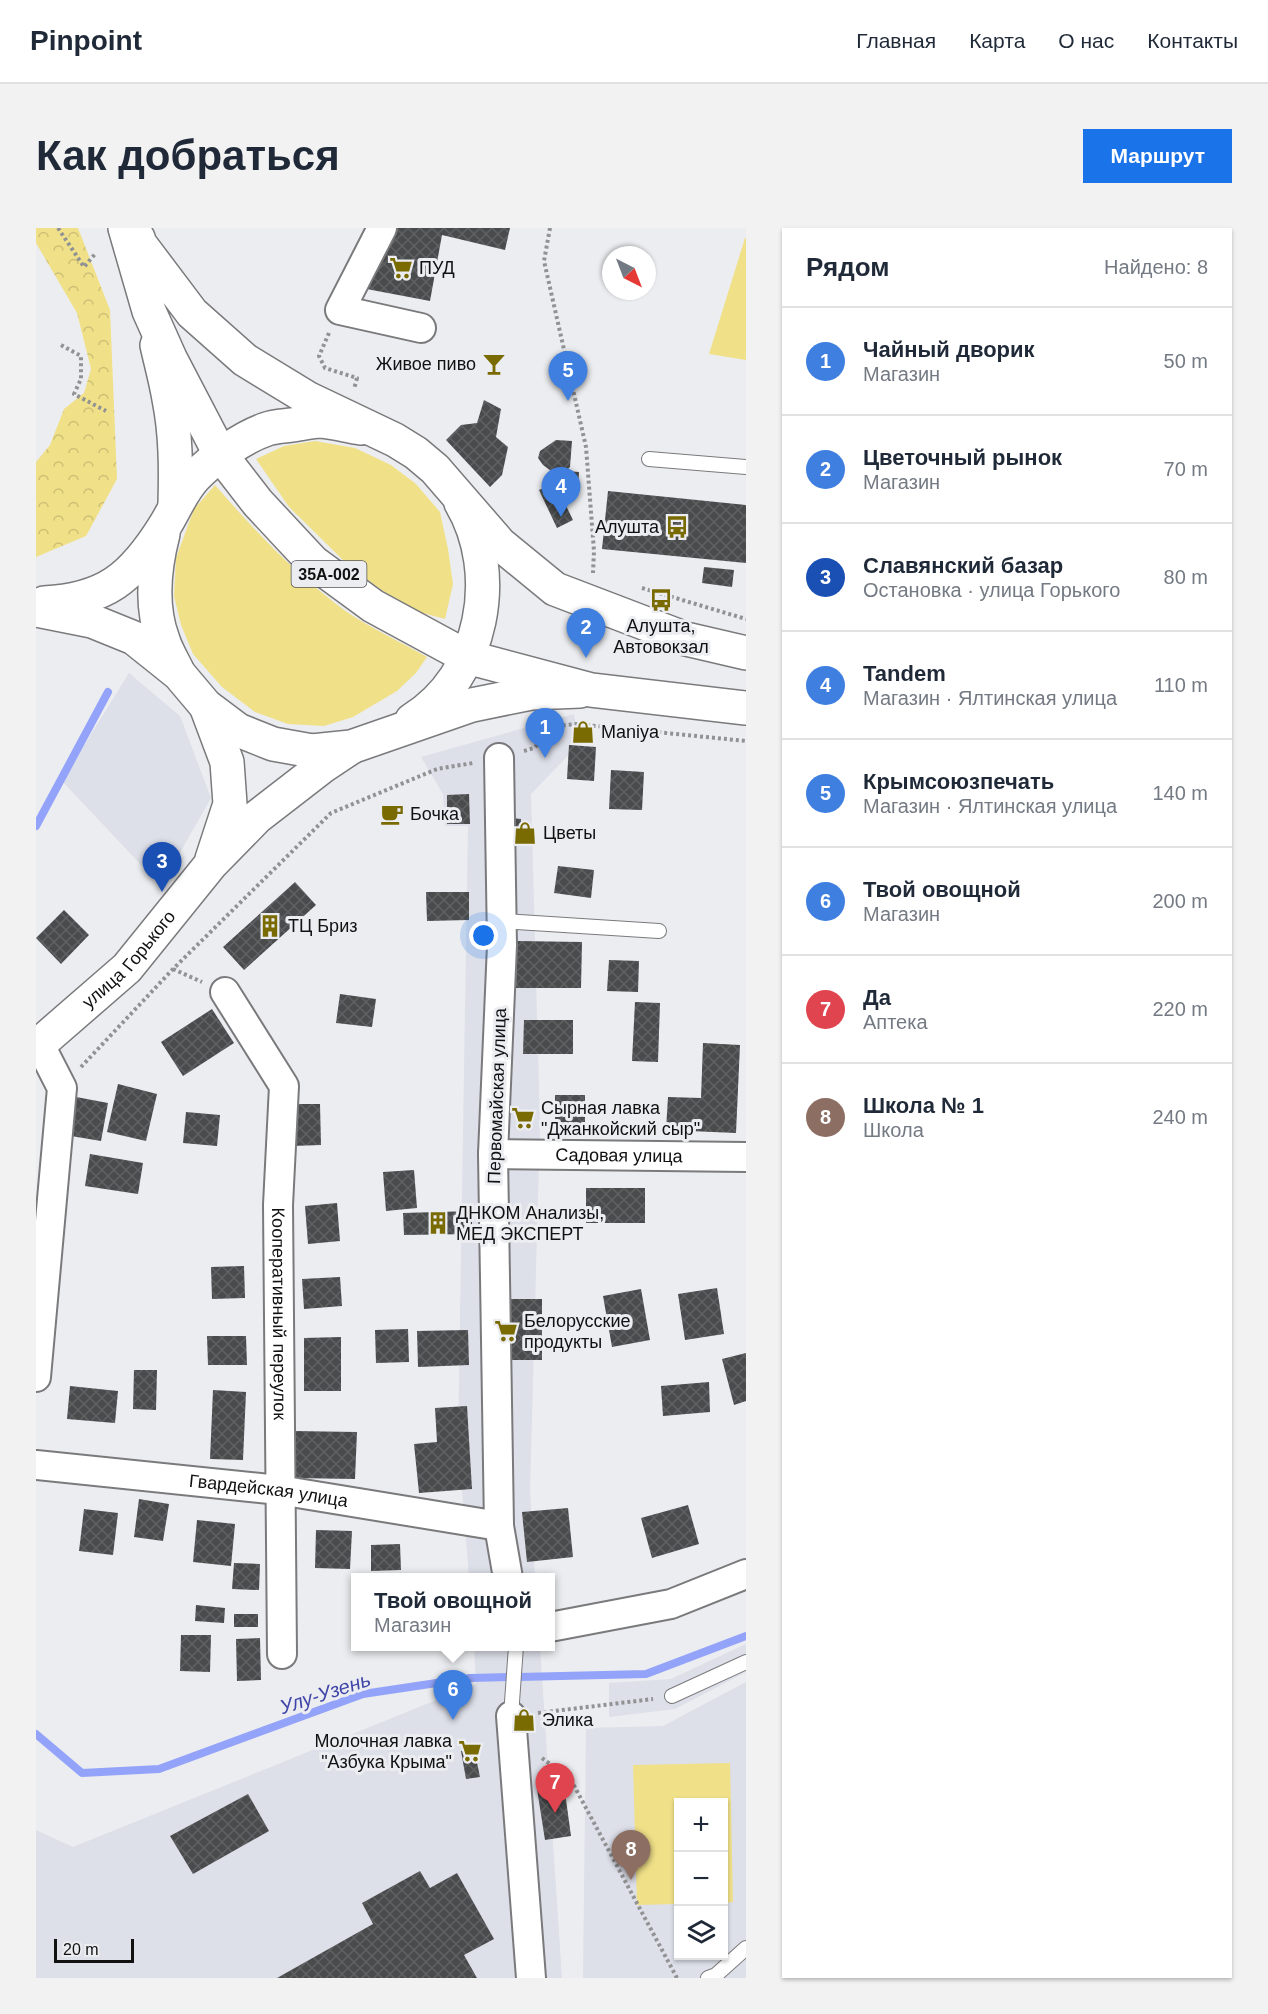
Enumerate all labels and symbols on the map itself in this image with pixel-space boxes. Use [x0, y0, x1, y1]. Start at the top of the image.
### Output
north arrow [602, 246, 656, 300]
supermarket icon: ПУД [388, 255, 414, 281]
place label: ПУД [419, 258, 455, 278]
bar icon: Живое пиво [481, 351, 507, 377]
pin: 5 [548, 352, 588, 401]
place label: Живое пиво [376, 354, 476, 374]
pin: 4 [542, 468, 580, 517]
bus stop icon: Алушта [664, 514, 690, 540]
place label: Алушта [595, 517, 660, 537]
road number: 35А-002 [292, 561, 366, 587]
bus stop icon: Алушта, Автовокзал [648, 587, 674, 613]
pin: 2 [566, 608, 606, 658]
place label: Алушта, Автовокзал [613, 616, 709, 657]
pin: 1 [526, 708, 564, 758]
shop icon: Maniya [570, 719, 596, 745]
place label: Maniya [601, 722, 660, 742]
cafe icon: Бочка [379, 801, 405, 827]
place label: Бочка [410, 804, 460, 824]
shop icon: Цветы [512, 820, 538, 846]
place label: Цветы [543, 823, 596, 843]
pin: 3 [142, 842, 182, 892]
street label: улица Горького [78, 907, 179, 1012]
building icon: ТЦ Бриз [257, 913, 283, 939]
place label: ТЦ Бриз [288, 916, 357, 936]
your location [469, 921, 498, 950]
street label: Первомайская улица [484, 1007, 510, 1184]
place label: Сырная лавка "Джанкойский сыр" [541, 1098, 700, 1139]
supermarket icon: Сырная лавка "Джанкойский сыр" [510, 1105, 536, 1131]
street label: Садовая улица [555, 1145, 684, 1166]
place label: ДНКОМ Анализы, МЕД ЭКСПЕРТ [456, 1203, 604, 1244]
street label: Кооперативный переулок [268, 1207, 290, 1420]
building icon: ДНКОМ Анализы, МЕД ЭКСПЕРТ [425, 1210, 451, 1236]
place label: Белорусские продукты [524, 1311, 631, 1352]
supermarket icon: Белорусские продукты [493, 1318, 519, 1344]
street label: Гвардейская улица [188, 1471, 350, 1511]
water label: Улу-Узень [276, 1668, 373, 1718]
pin: 6 [434, 1670, 472, 1720]
shop icon: Элика [511, 1707, 537, 1733]
place label: Элика [542, 1710, 594, 1730]
place label: Молочная лавка "Азбука Крыма" [314, 1731, 453, 1772]
supermarket icon: Молочная лавка "Азбука Крыма" [457, 1738, 483, 1764]
pin: 7 [536, 1764, 574, 1813]
pin: 8 [612, 1830, 650, 1880]
scale bar [54, 1936, 134, 1964]

